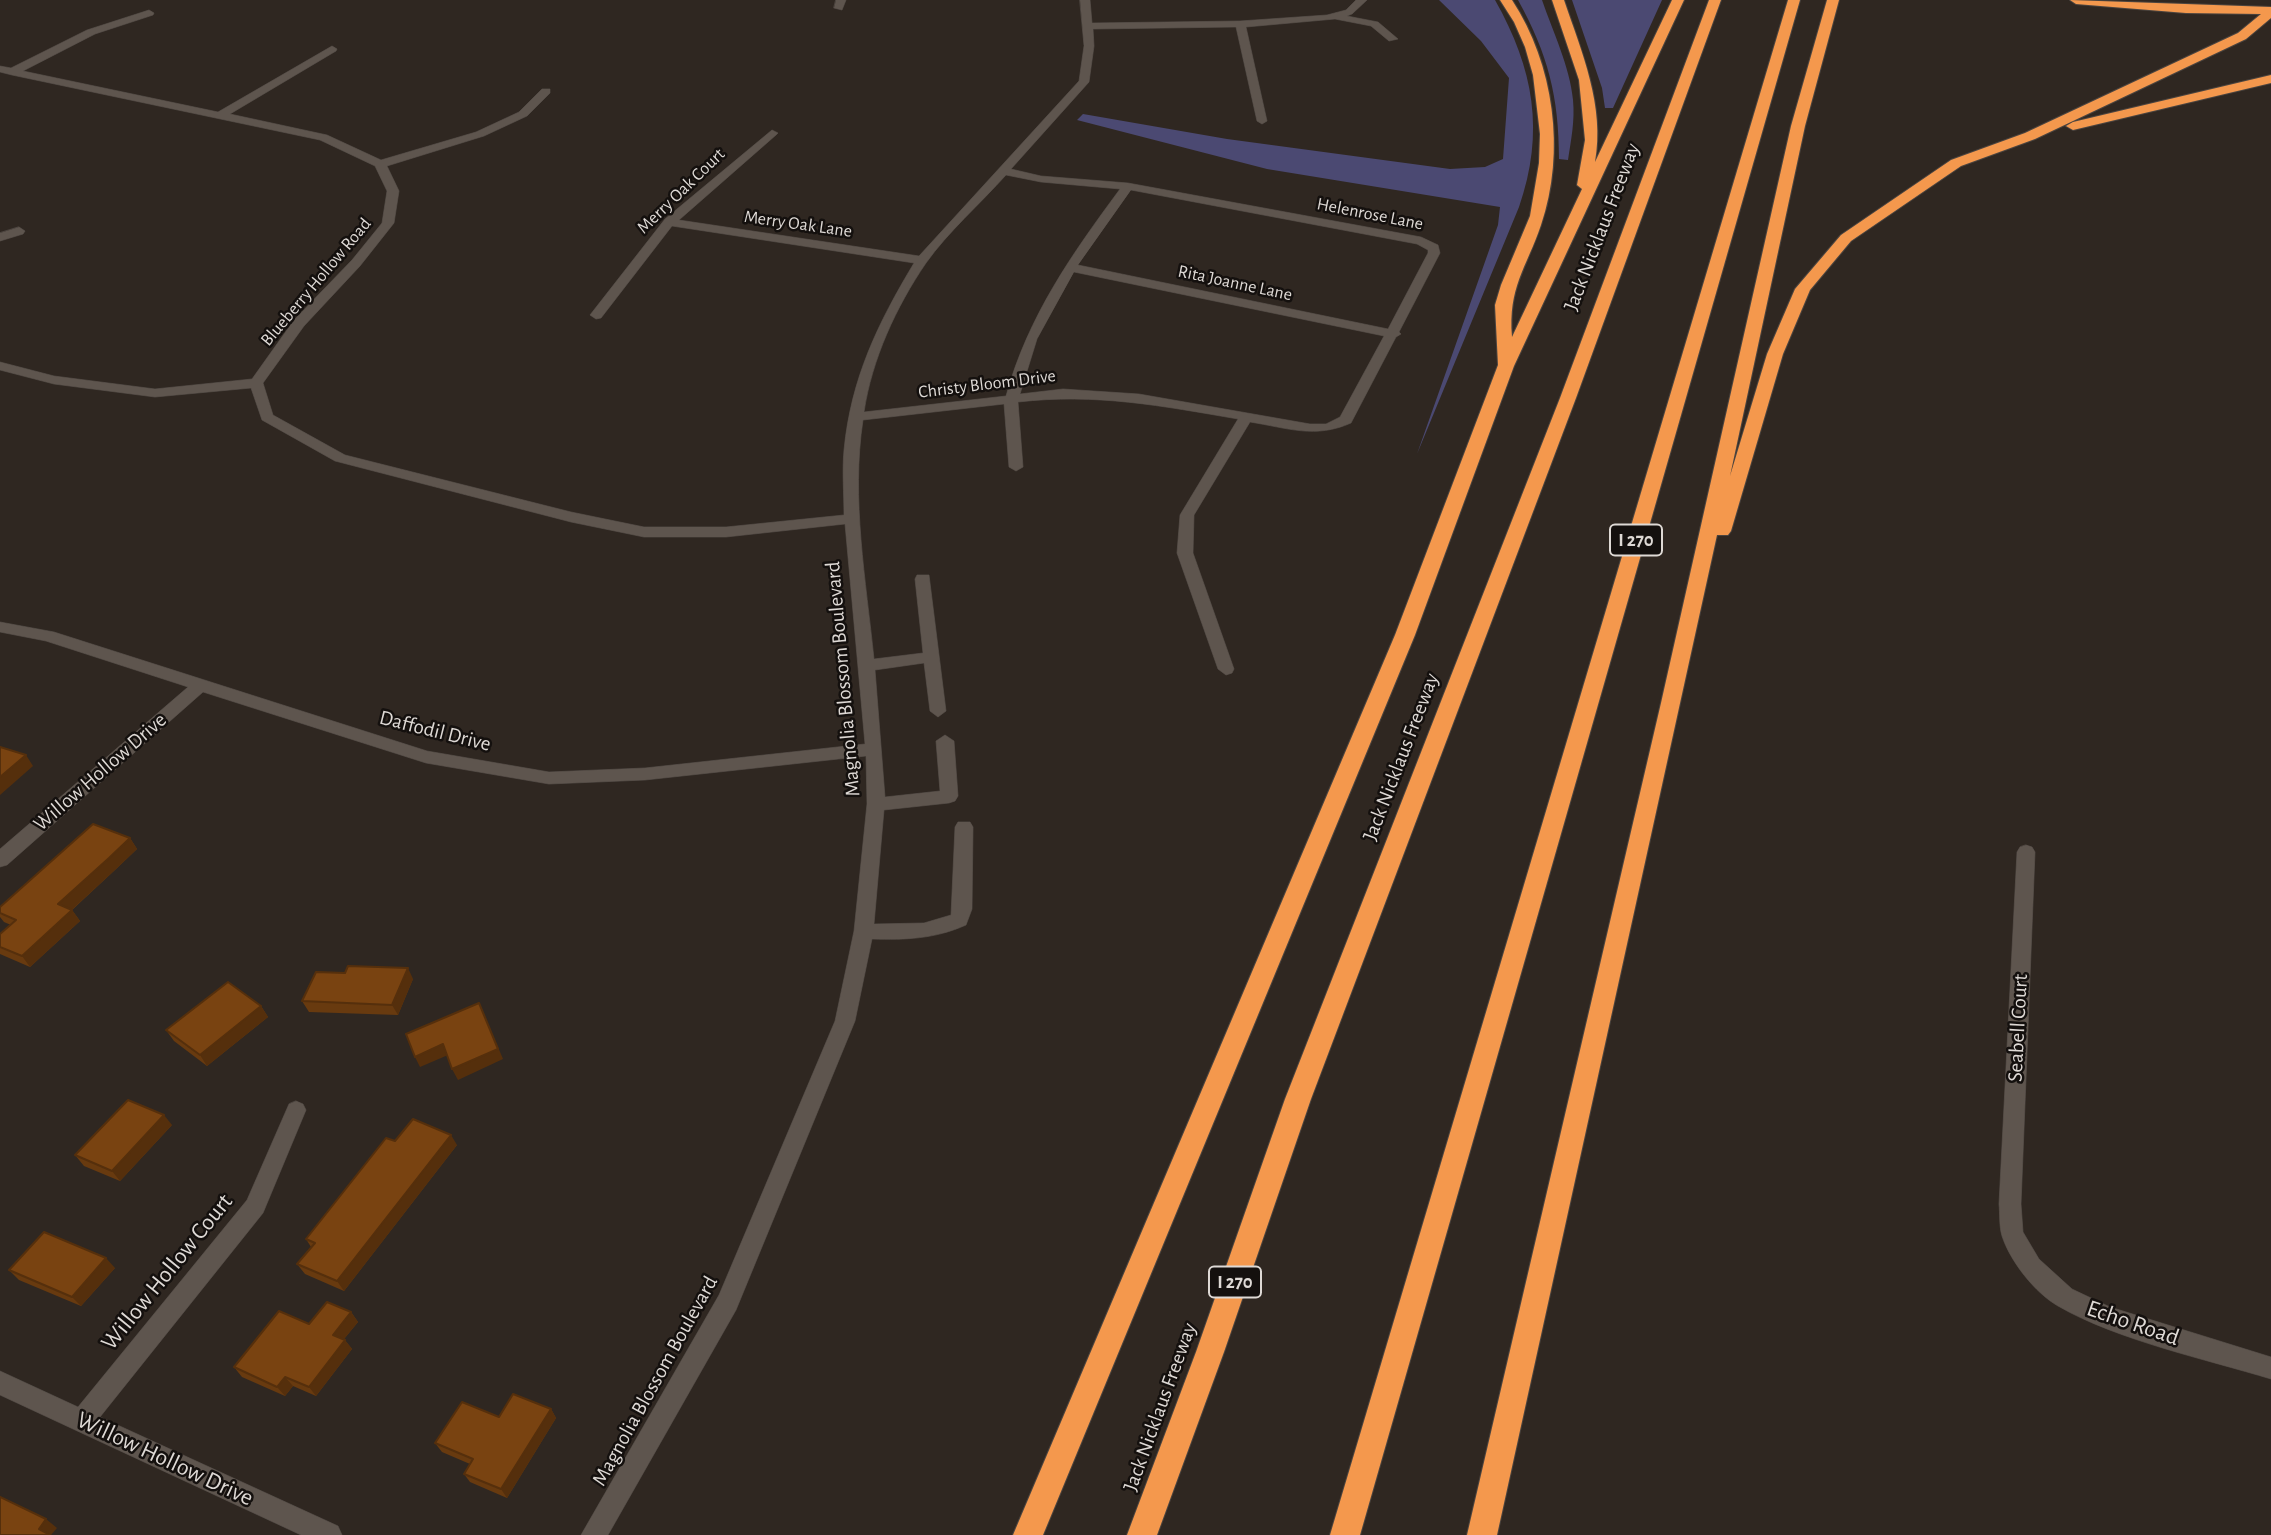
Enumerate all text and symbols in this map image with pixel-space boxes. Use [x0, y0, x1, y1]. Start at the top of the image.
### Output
street label: Jack Nicklaus Freeway [1558, 140, 1646, 314]
street label: Merry Oak Court [633, 144, 729, 238]
street label: Helenrose Lane [1315, 193, 1425, 235]
street label: Merry Oak Lane [743, 206, 853, 242]
street label: Blueberry Hollow Road [256, 213, 376, 351]
street label: Rita Joanne Lane [1176, 260, 1294, 306]
street label: Christy Bloom Drive [917, 365, 1057, 403]
road number: I 270 [1610, 524, 1662, 555]
street label: Magnolia Blossom Boulevard [820, 560, 866, 798]
street label: Jack Nicklaus Freeway [1357, 670, 1445, 844]
street label: Daffodil Drive [377, 705, 493, 757]
street label: Willow Hollow Drive [28, 707, 172, 837]
street label: Seabell Court [2003, 973, 2033, 1083]
street label: Willow Hollow Court [95, 1188, 239, 1356]
road number: I 270 [1209, 1266, 1261, 1298]
street label: Magnolia Blossom Boulevard [587, 1272, 723, 1490]
street label: Echo Road [2083, 1294, 2183, 1352]
street label: Jack Nicklaus Freeway [1118, 1319, 1202, 1495]
street label: Willow Hollow Drive [72, 1405, 258, 1513]

